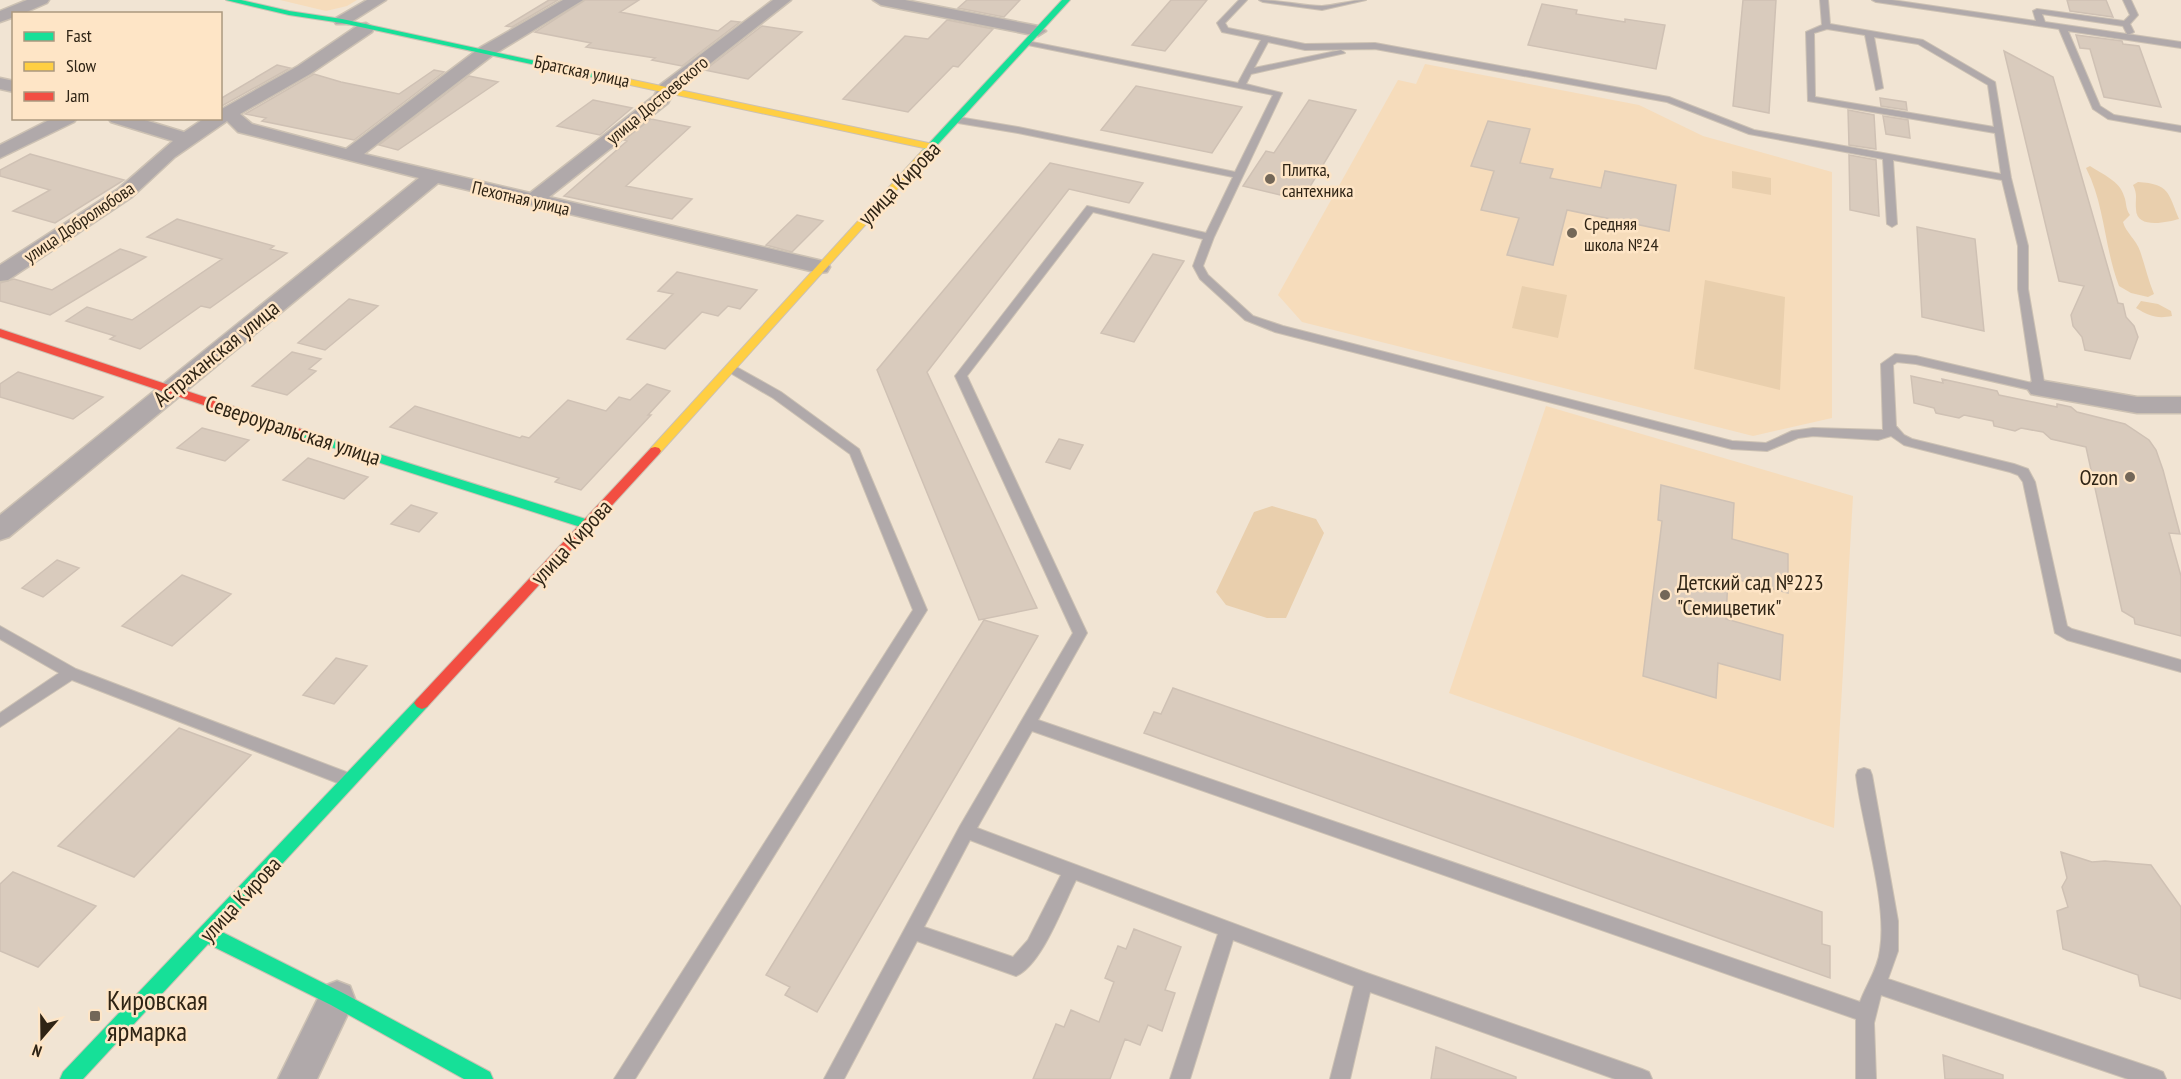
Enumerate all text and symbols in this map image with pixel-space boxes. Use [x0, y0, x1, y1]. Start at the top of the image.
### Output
legend [12, 12, 222, 120]
text: Fast [66, 24, 92, 47]
street label: Братская улица [532, 50, 632, 92]
street label: улица Достоевского [601, 51, 713, 149]
text: Slow [66, 54, 97, 77]
text: Jam [65, 84, 89, 107]
street label: улица Кирова [852, 135, 946, 231]
place label: Плитка, сантехника [1282, 158, 1353, 202]
marker: Плитка, сантехника [1263, 172, 1277, 186]
street label: улица Добролюбова [19, 176, 139, 268]
street label: Пехотная улица [470, 176, 572, 220]
place label: Средняя школа №24 [1584, 212, 1659, 256]
marker: Средняя школа №24 [1565, 226, 1579, 240]
street label: Астраханская улица [147, 294, 285, 412]
street label: Североуральская улица [202, 389, 384, 471]
place label: Ozon [2079, 463, 2118, 491]
marker: Ozon [2123, 470, 2137, 484]
street label: улица Кирова [524, 493, 618, 591]
place label: Детский сад №223 "Семицветик" [1677, 568, 1824, 621]
marker: Детский сад №223 "Семицветик" [1658, 588, 1672, 602]
street label: улица Кирова [193, 850, 287, 948]
place label: Кировская ярмарка [107, 983, 208, 1048]
north arrow [12, 1007, 72, 1067]
marker: Кировская ярмарка [88, 1009, 102, 1023]
text: N [29, 1040, 44, 1062]

